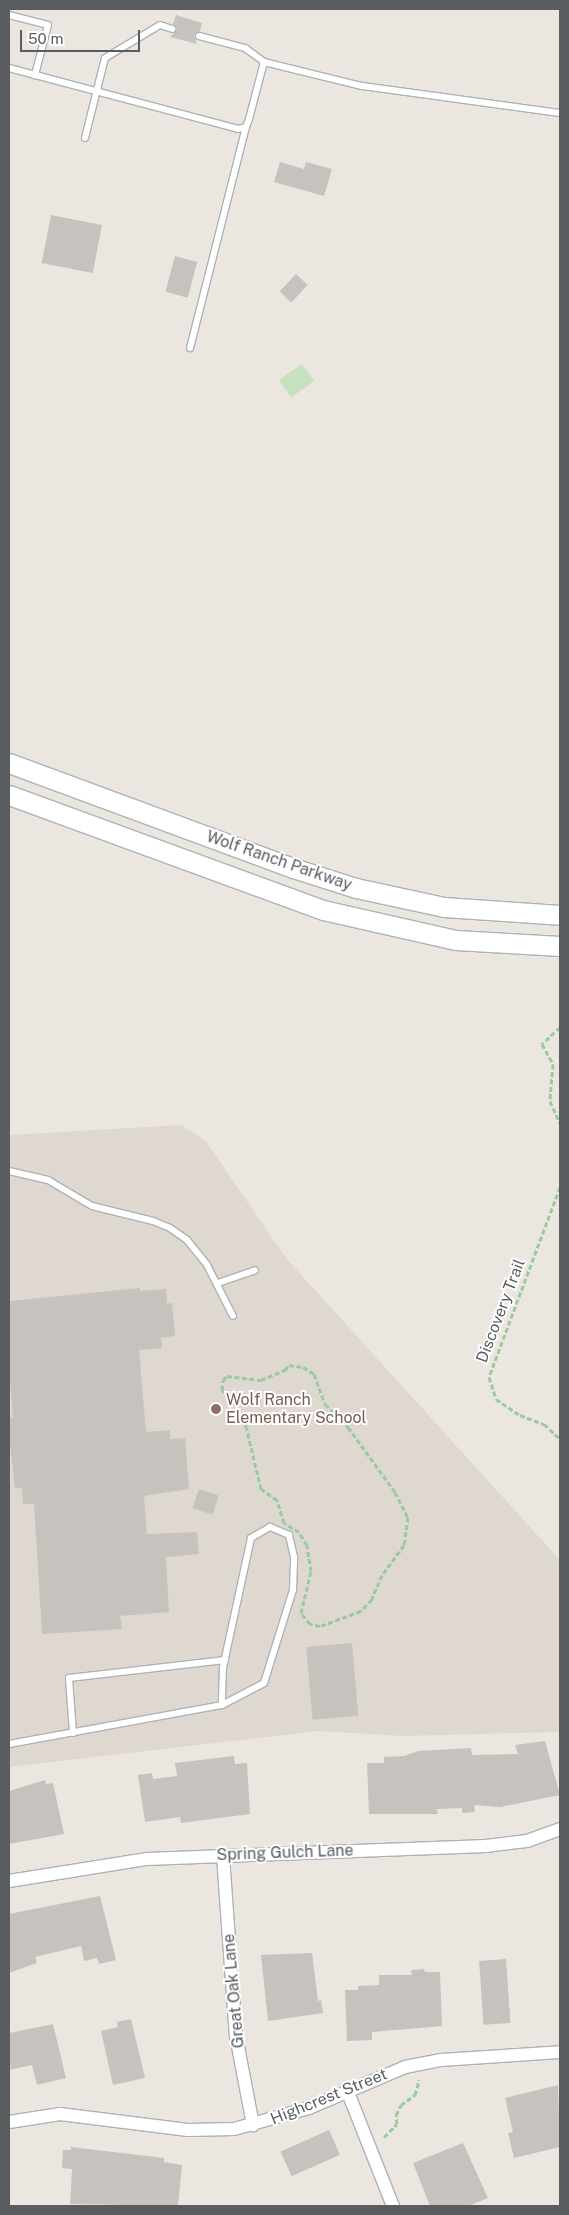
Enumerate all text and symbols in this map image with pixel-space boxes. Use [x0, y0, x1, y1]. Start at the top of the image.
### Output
scale bar [22, 20, 142, 52]
text: 50 m [28, 30, 63, 47]
street label: Wolf Ranch Parkway [204, 827, 354, 895]
street label: Discovery Trail [472, 1257, 530, 1365]
place label: Wolf Ranch Elementary School [226, 1390, 366, 1428]
marker: Wolf Ranch Elementary School [210, 1403, 222, 1415]
street label: Spring Gulch Lane [216, 1841, 354, 1865]
street label: Great Oak Lane [219, 1933, 249, 2049]
street label: Highcrest Street [268, 2065, 390, 2129]

